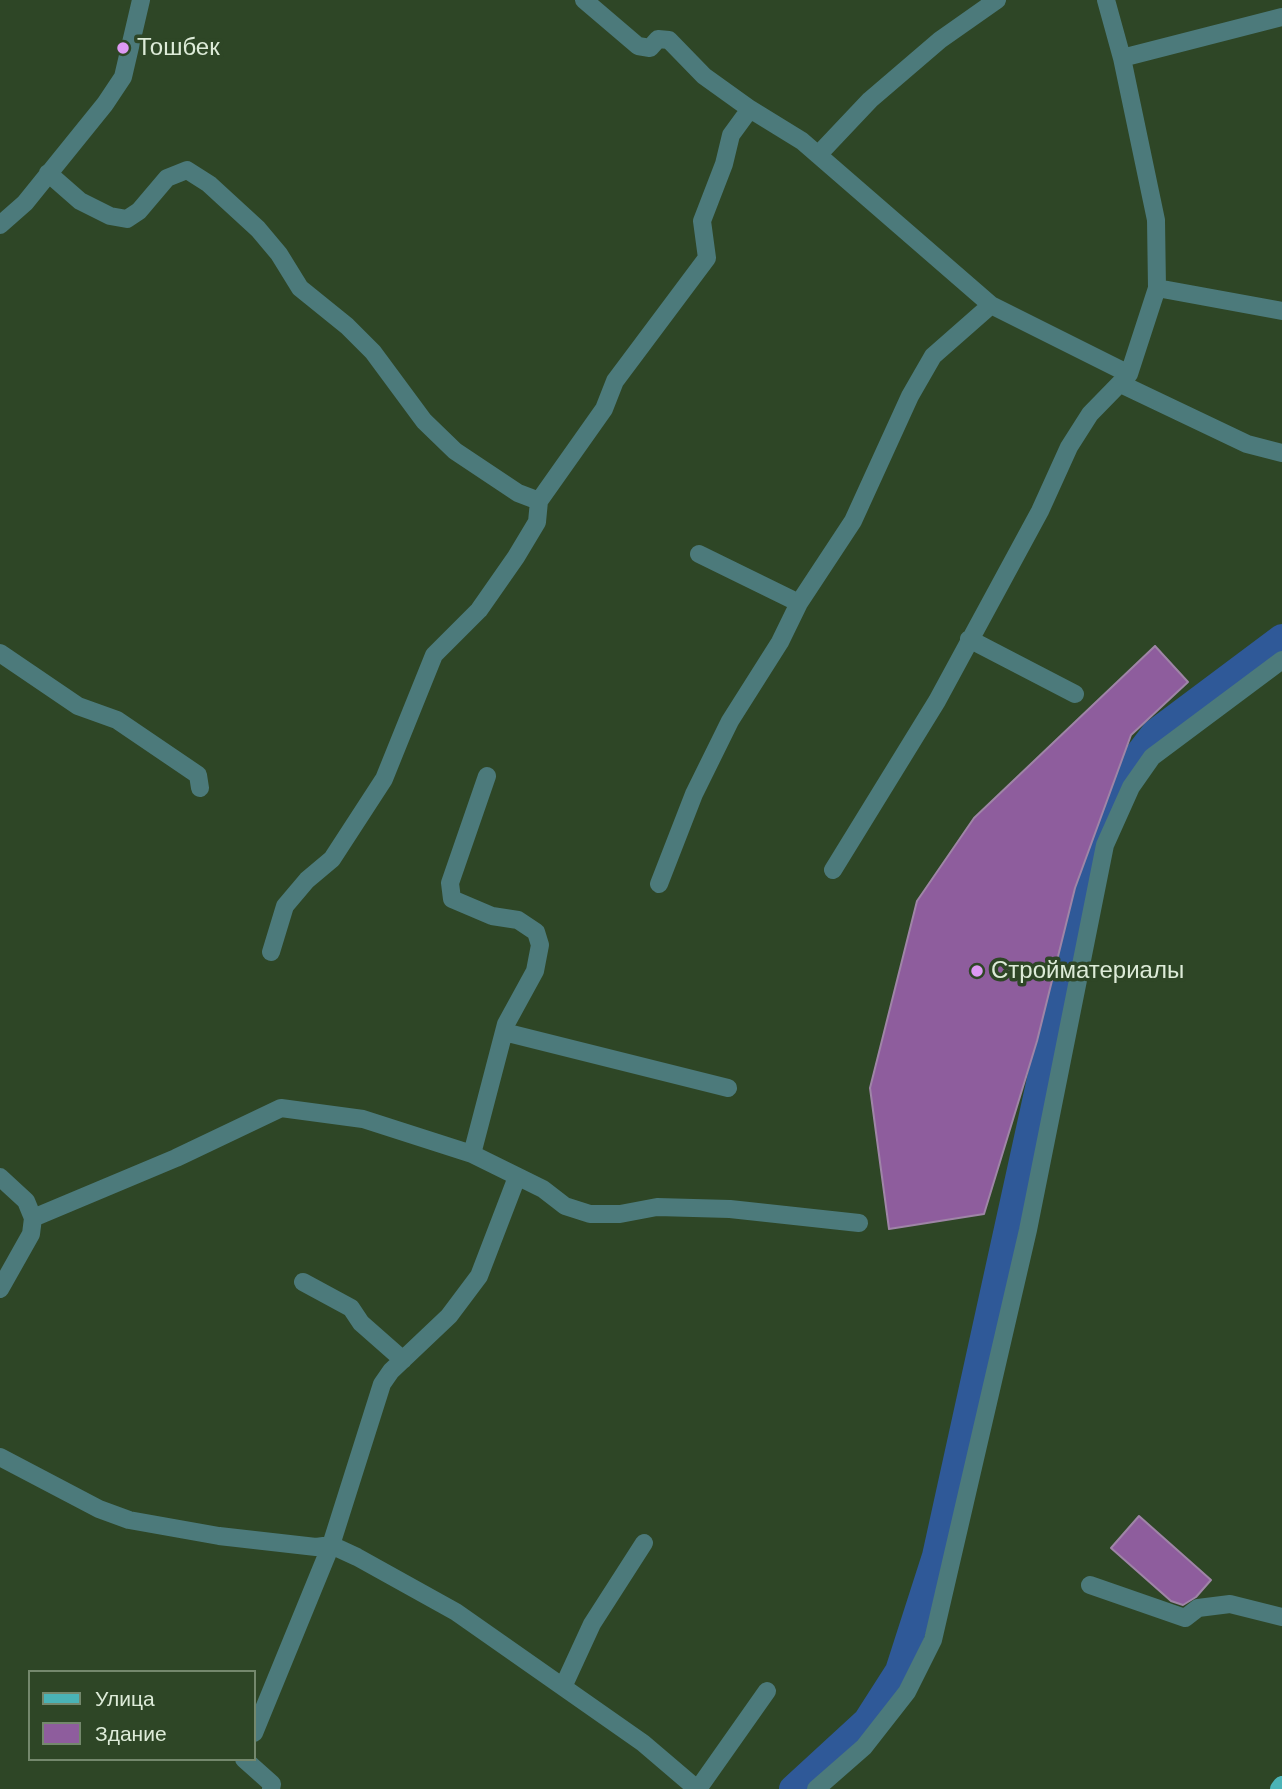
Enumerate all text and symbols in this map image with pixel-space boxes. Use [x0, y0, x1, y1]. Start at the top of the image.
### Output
place label: Тошбек [137, 34, 220, 62]
marker: Тошбек [115, 40, 131, 56]
place label: Стройматериалы [991, 957, 1184, 985]
marker: Стройматериалы [969, 963, 985, 979]
legend [28, 1670, 256, 1761]
text: Улица [95, 1687, 155, 1710]
text: Здание [95, 1722, 167, 1745]

